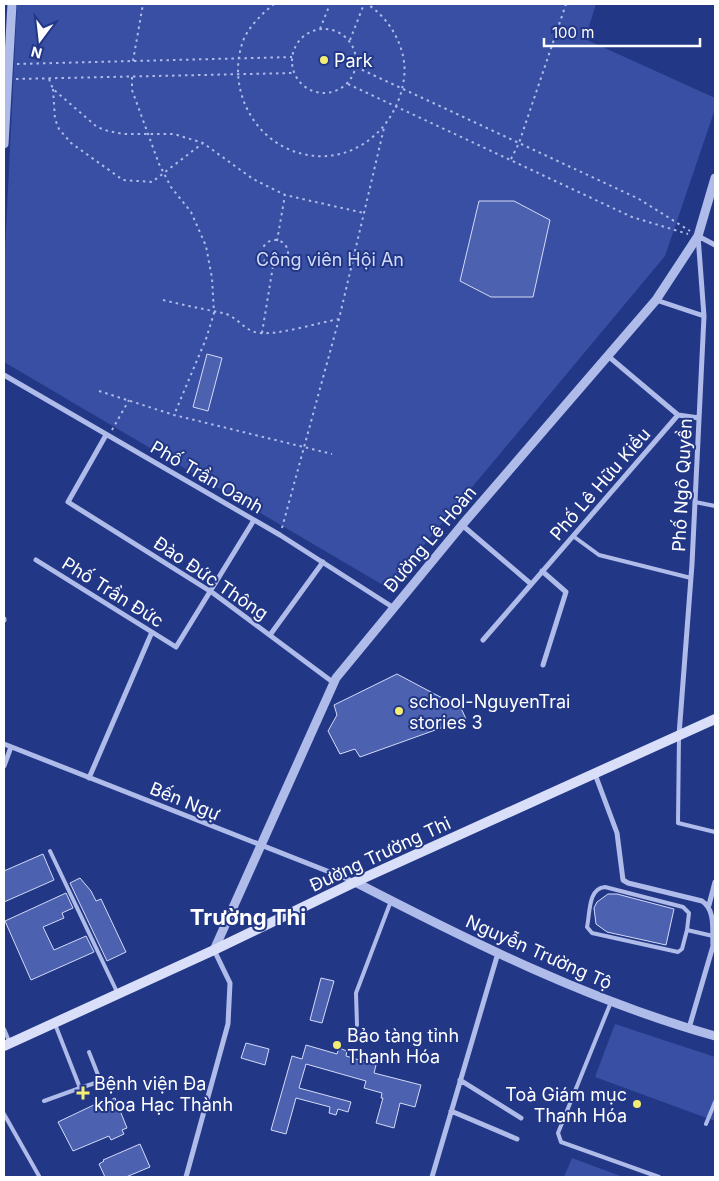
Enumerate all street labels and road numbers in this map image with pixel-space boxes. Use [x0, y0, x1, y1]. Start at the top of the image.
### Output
street label: Phố Ngô Quyền [668, 418, 696, 552]
street label: Phố Lê Hữu Kiều [546, 424, 654, 544]
street label: Phố Trần Oanh [147, 436, 267, 518]
street label: Đường Lê Hoàn [380, 482, 480, 596]
street label: Đào Đức Thông [150, 532, 272, 624]
street label: Phố Trần Đức [58, 552, 168, 632]
street label: Bến Ngự [147, 777, 223, 825]
street label: Đường Trường Thi [306, 812, 454, 896]
street label: Nguyễn Trường Tộ [463, 910, 615, 994]

